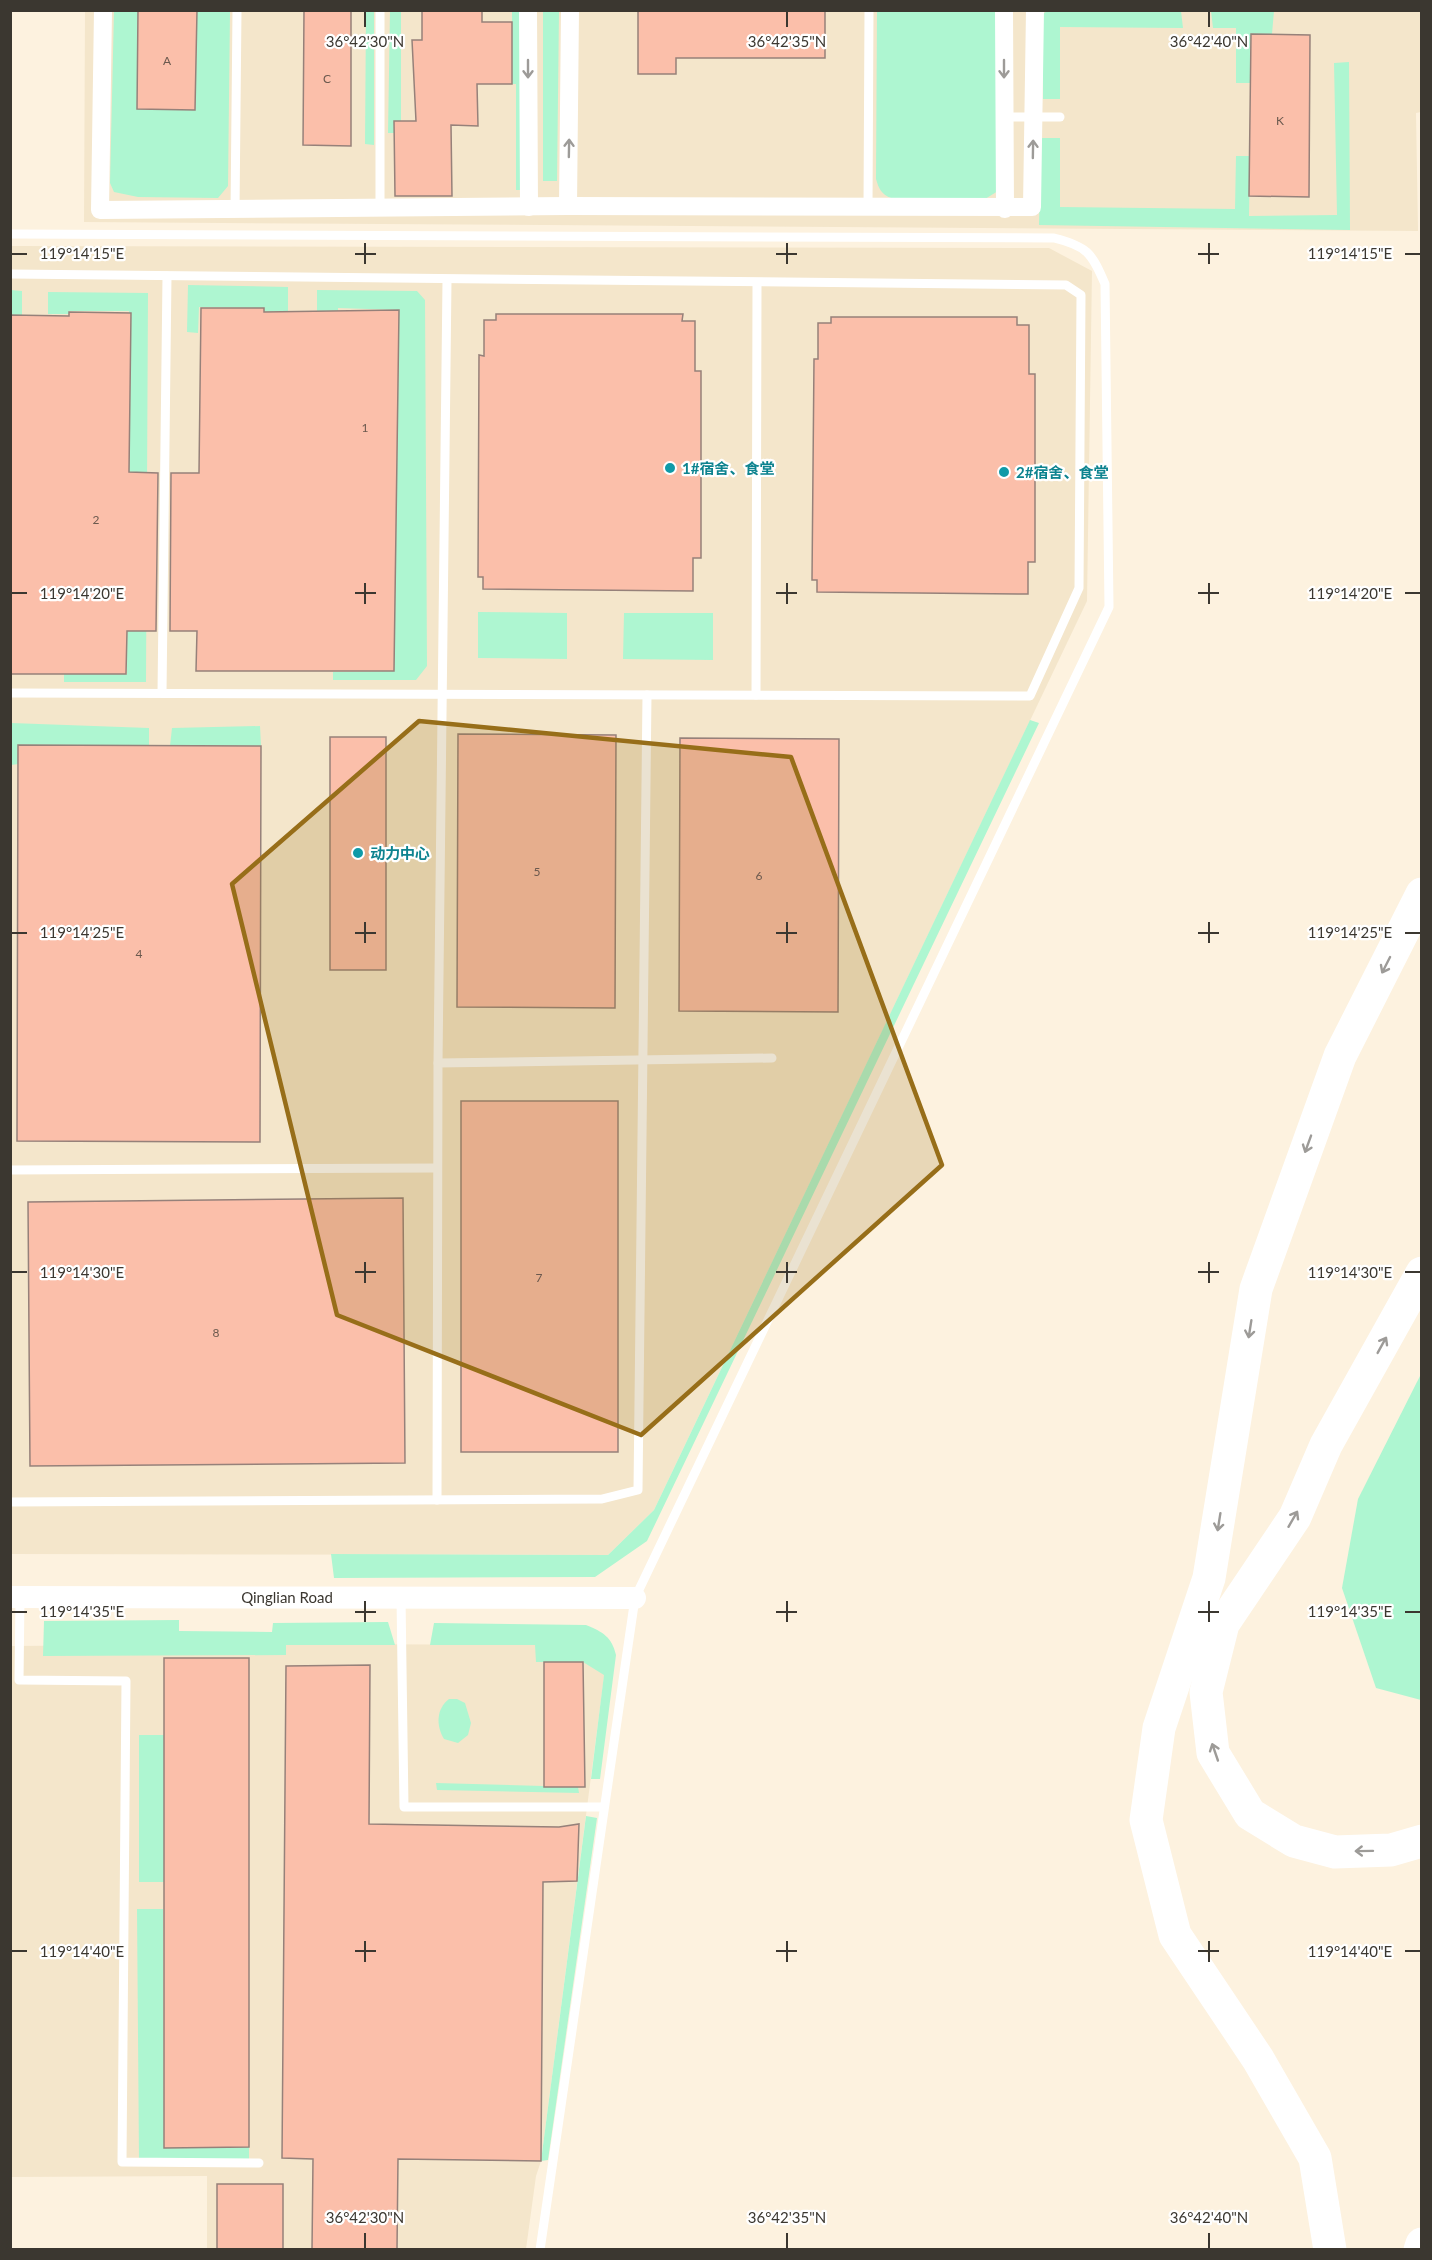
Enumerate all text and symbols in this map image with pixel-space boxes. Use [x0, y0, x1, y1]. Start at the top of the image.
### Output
text: 36°42'30"N [326, 32, 404, 50]
text: 36°42'35"N [748, 32, 826, 50]
text: 36°42'40"N [1170, 32, 1248, 50]
house number: A [163, 53, 172, 68]
one-way arrow [522, 58, 534, 78]
one-way arrow [998, 58, 1010, 78]
house number: C [323, 71, 331, 86]
house number: K [1276, 113, 1284, 128]
one-way arrow [563, 138, 574, 158]
one-way arrow [1027, 139, 1039, 159]
text: 119°14'15"E [40, 244, 124, 262]
text: 119°14'15"E [1308, 244, 1392, 262]
house number: 1 [362, 420, 369, 435]
place label: 1#宿舍、食堂 [682, 459, 774, 477]
marker: 1#宿舍、食堂 [663, 461, 677, 475]
place label: 2#宿舍、食堂 [1016, 463, 1108, 481]
marker: 2#宿舍、食堂 [997, 465, 1011, 479]
house number: 2 [93, 512, 100, 527]
text: 119°14'20"E [40, 584, 124, 602]
text: 119°14'20"E [1308, 584, 1392, 602]
place label: 动力中心 [370, 844, 430, 862]
marker: 动力中心 [351, 846, 365, 860]
house number: 5 [534, 864, 541, 879]
house number: 6 [756, 868, 763, 883]
text: 119°14'25"E [40, 923, 124, 941]
text: 119°14'25"E [1308, 923, 1392, 941]
house number: 4 [136, 946, 143, 961]
one-way arrow [1380, 956, 1391, 974]
one-way arrow [1302, 1134, 1313, 1153]
text: 119°14'30"E [40, 1263, 124, 1281]
text: 119°14'30"E [1308, 1263, 1392, 1281]
house number: 7 [536, 1270, 543, 1285]
one-way arrow [1244, 1319, 1255, 1339]
house number: 8 [213, 1325, 220, 1340]
one-way arrow [1376, 1337, 1388, 1354]
one-way arrow [1288, 1510, 1300, 1527]
one-way arrow [1213, 1512, 1224, 1531]
street label: Qinglian Road [241, 1588, 333, 1606]
text: 119°14'35"E [40, 1602, 124, 1620]
text: 119°14'35"E [1308, 1602, 1392, 1620]
one-way arrow [1209, 1743, 1220, 1762]
one-way arrow [1355, 1845, 1375, 1857]
text: 119°14'40"E [40, 1942, 124, 1960]
text: 119°14'40"E [1308, 1942, 1392, 1960]
text: 36°42'30"N [326, 2208, 404, 2226]
text: 36°42'35"N [748, 2208, 826, 2226]
text: 36°42'40"N [1170, 2208, 1248, 2226]

